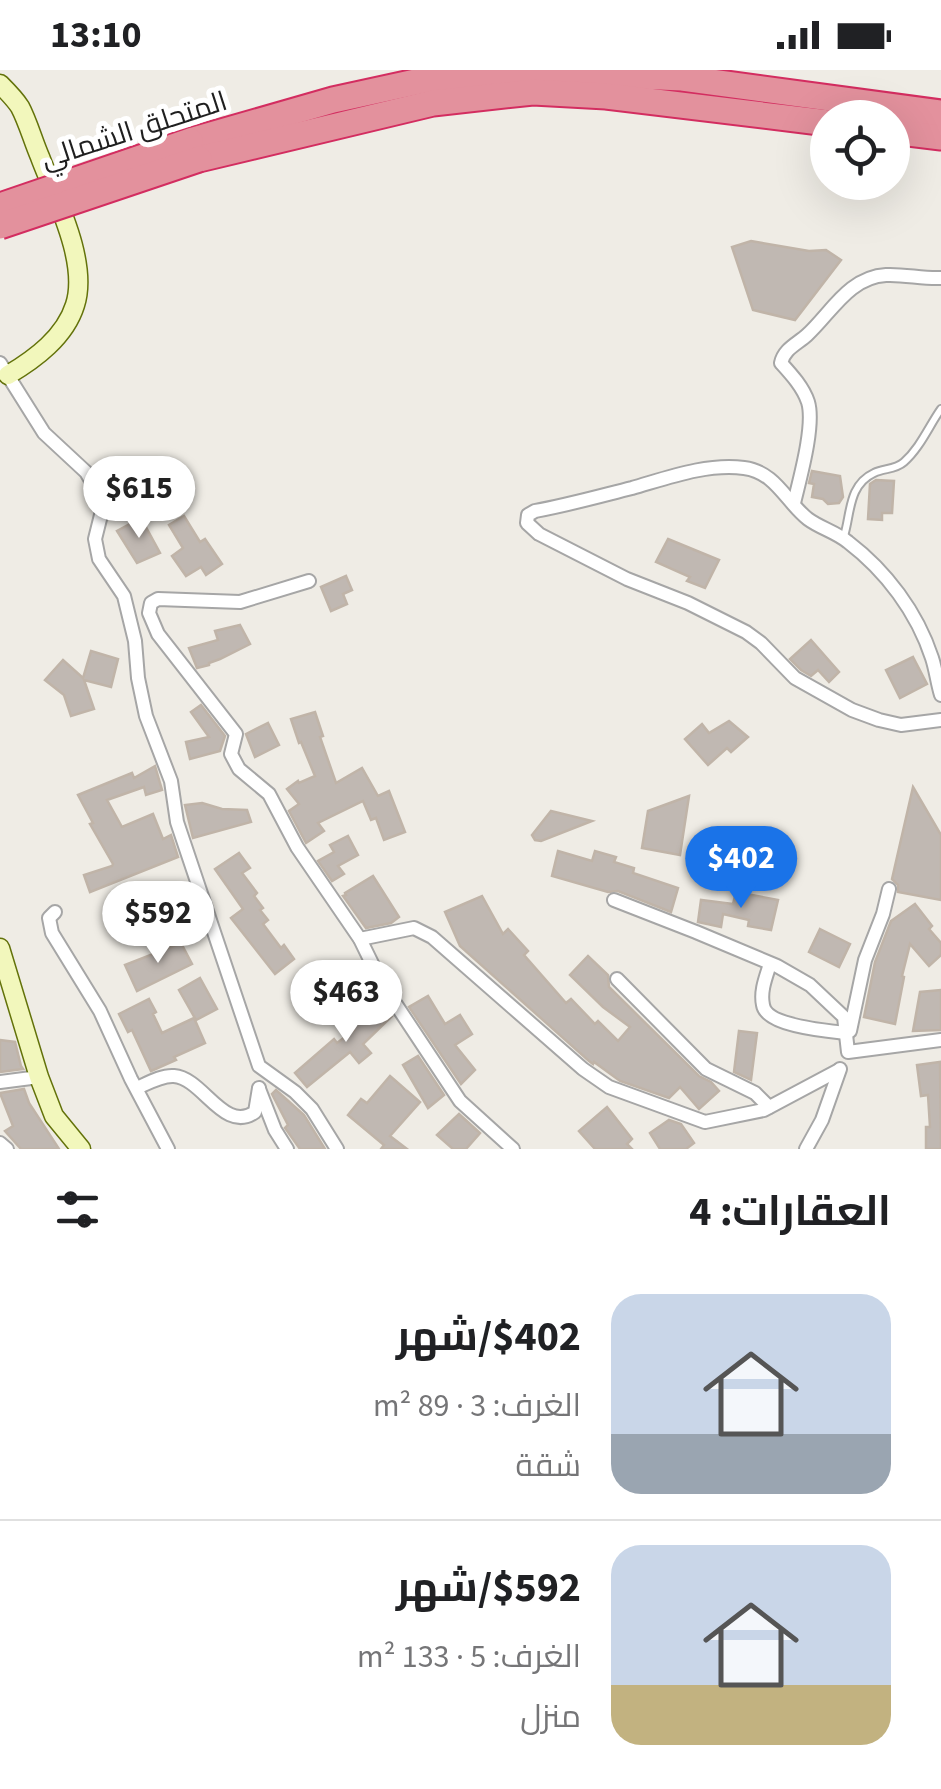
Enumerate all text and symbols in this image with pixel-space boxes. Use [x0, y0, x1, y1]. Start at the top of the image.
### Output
text: 13:10 [50, 8, 142, 62]
street label: المتحلق الشمالي [36, 81, 233, 180]
map controls [810, 100, 910, 200]
button: locate [810, 100, 910, 200]
pin: $615 [80, 456, 198, 541]
text: $615 [105, 465, 173, 511]
pin: $402 [682, 826, 800, 911]
text: $402 [707, 835, 775, 881]
pin: $592 [99, 881, 217, 966]
text: $592 [124, 890, 192, 936]
pin: $463 [287, 960, 405, 1045]
text: $463 [312, 969, 380, 1015]
icon: filters [50, 1182, 105, 1237]
text: العقارات: 4 [689, 1182, 891, 1242]
text: $402/شهر [396, 1307, 581, 1367]
icon: home [691, 1334, 811, 1454]
text: الغرف: 3 · 89 m² [373, 1383, 581, 1429]
text: شقة [516, 1443, 581, 1489]
text: $592/شهر [396, 1558, 581, 1618]
icon: home [691, 1585, 811, 1705]
text: الغرف: 5 · 133 m² [357, 1634, 581, 1680]
text: منزل [520, 1694, 581, 1740]

